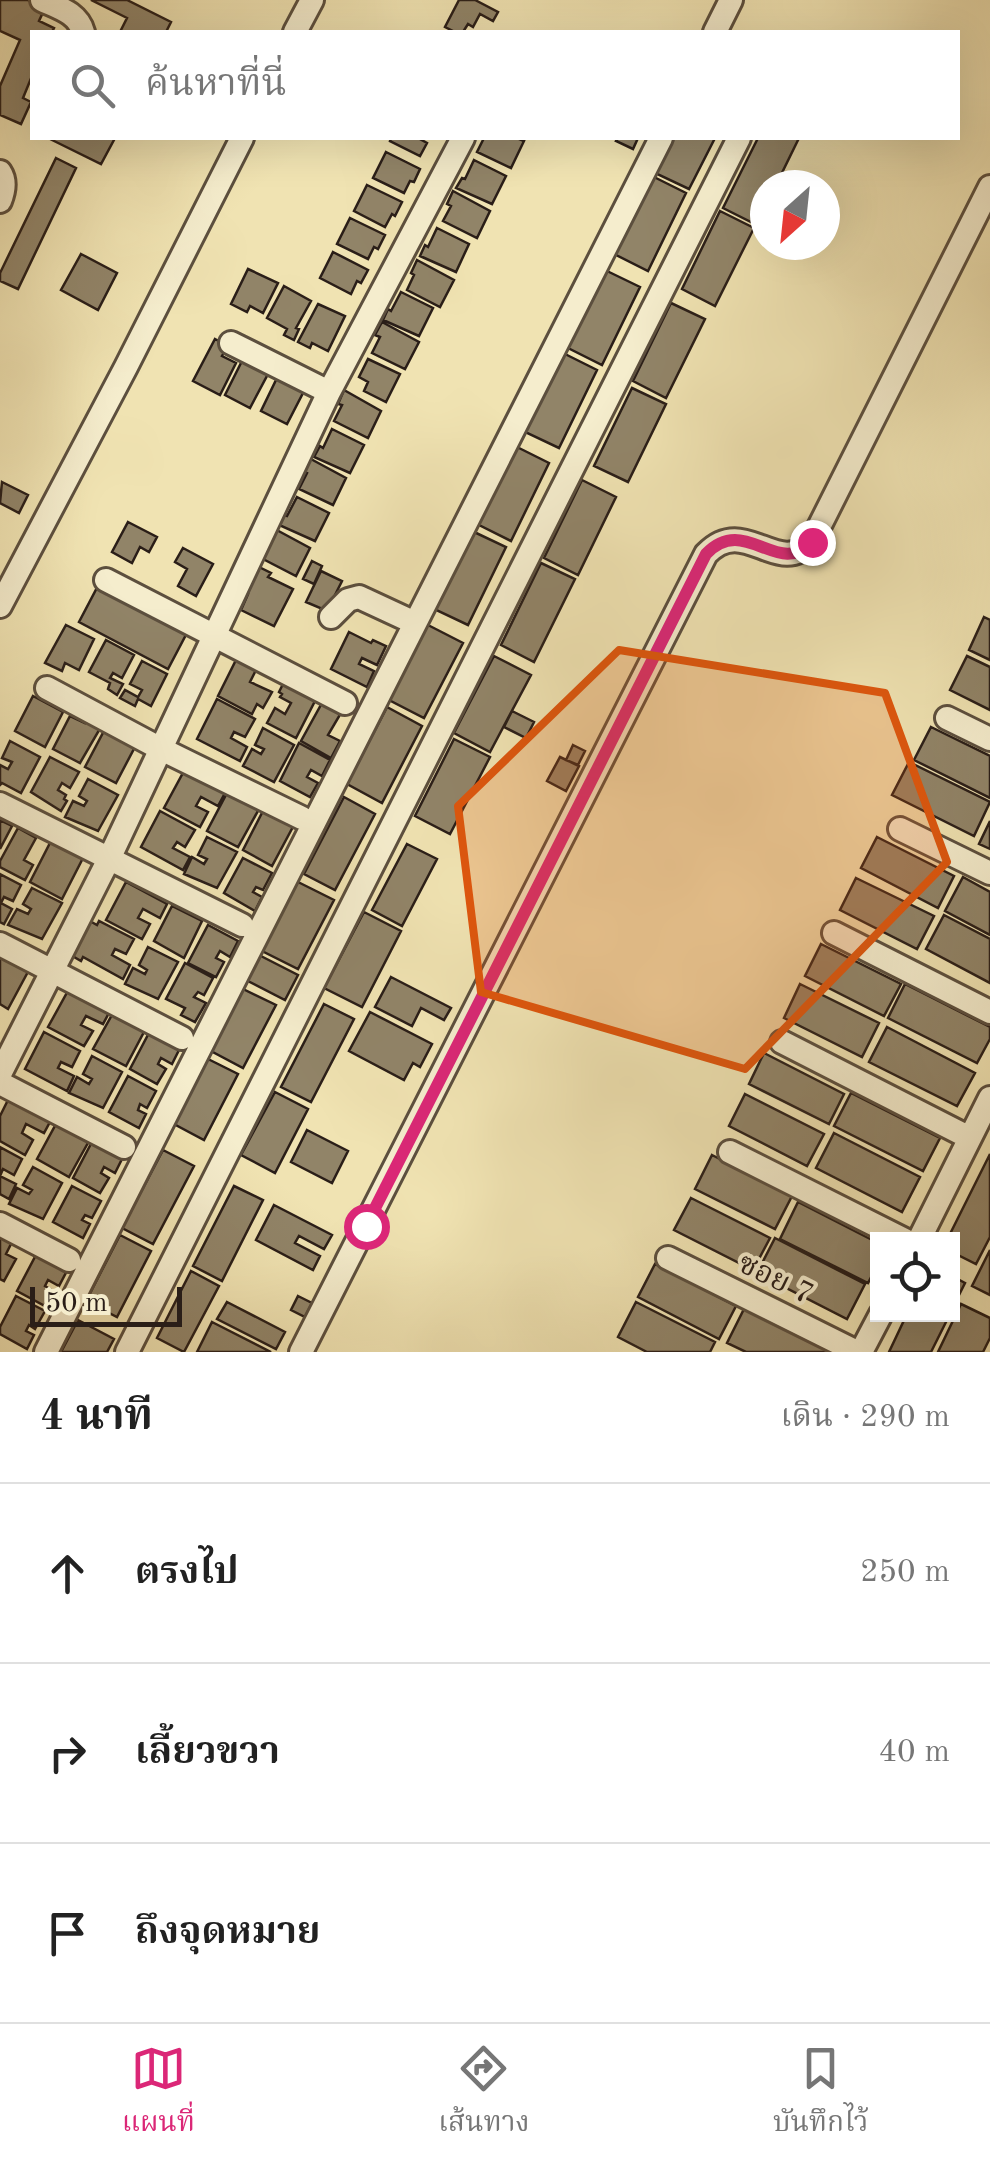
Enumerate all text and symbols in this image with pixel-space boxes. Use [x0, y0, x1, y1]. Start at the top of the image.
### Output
search box [30, 30, 960, 140]
icon: search [65, 58, 120, 113]
text: ค้นหาที่นี่ [145, 66, 286, 104]
north arrow [750, 170, 840, 260]
route end [790, 520, 836, 566]
route start [344, 1204, 390, 1250]
map controls [870, 1232, 960, 1322]
button: locate [870, 1232, 960, 1322]
street label: ซอย 7 [733, 1249, 817, 1311]
scale bar [30, 1282, 182, 1326]
text: 50 m [45, 1290, 108, 1318]
text: 4 นาที [40, 1397, 153, 1439]
text: เดิน · 290 m [781, 1402, 950, 1434]
icon: ahead [40, 1546, 95, 1601]
text: ตรงไป [135, 1554, 239, 1592]
text: 250 m [860, 1557, 950, 1589]
icon: right [40, 1726, 95, 1781]
text: เลี้ยวขวา [135, 1734, 280, 1772]
text: 40 m [879, 1737, 950, 1769]
icon: arrive [40, 1906, 95, 1961]
text: ถึงจุดหมาย [135, 1914, 320, 1952]
tab: แผนที่ [122, 2041, 195, 2146]
tab: เส้นทาง [438, 2041, 530, 2146]
tab: บันทึกไว้ [773, 2041, 868, 2146]

